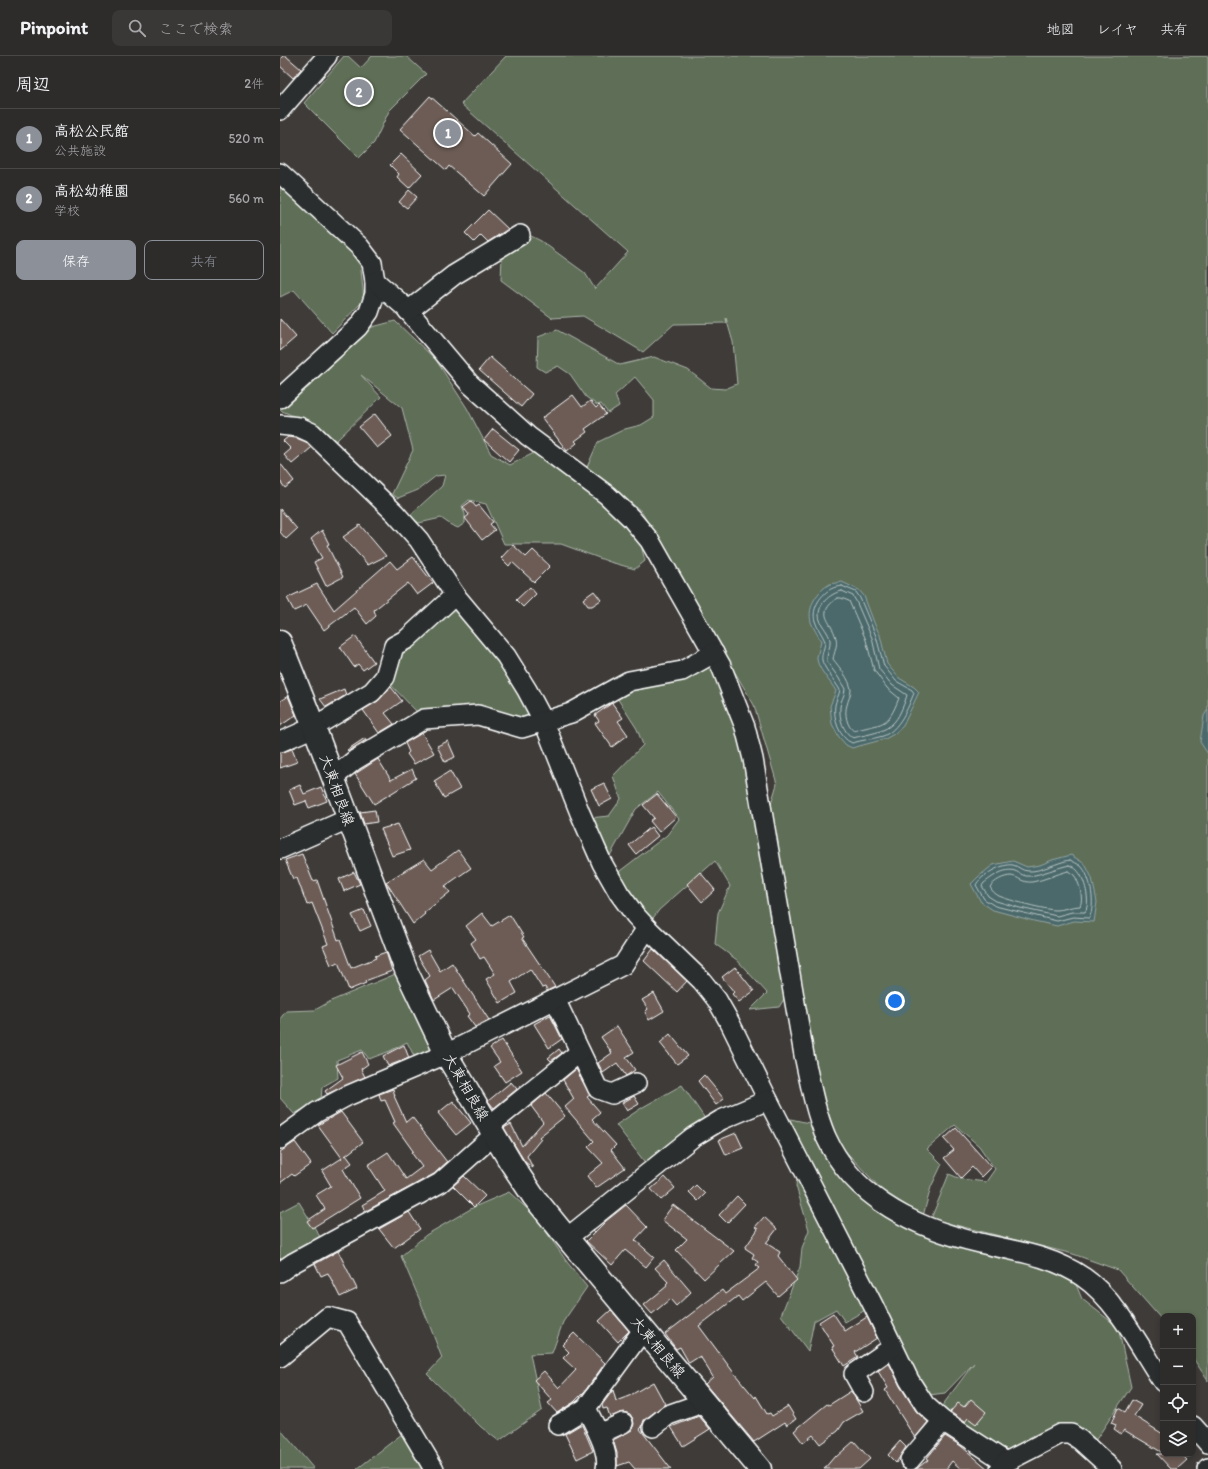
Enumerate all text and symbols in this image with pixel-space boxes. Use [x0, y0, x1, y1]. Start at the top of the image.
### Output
search box [112, 10, 392, 46]
text: Pinpoint [20, 16, 88, 39]
icon: search [126, 17, 148, 39]
text: ここで検索 [158, 20, 233, 38]
text: 地図 [1047, 21, 1075, 38]
text: レイヤ [1097, 21, 1138, 38]
text: 共有 [1160, 21, 1188, 38]
text: 周辺 [16, 74, 50, 94]
text: 2件 [244, 76, 264, 91]
pin: 2 [346, 77, 372, 107]
pin: 1 [435, 118, 461, 148]
text: 高松公民館 [54, 122, 129, 140]
text: 1 [26, 131, 32, 146]
text: 520 m [228, 131, 264, 146]
text: 公共施設 [54, 143, 106, 158]
text: 高松幼稚園 [54, 182, 129, 200]
text: 2 [26, 191, 32, 206]
text: 560 m [228, 191, 264, 206]
text: 学校 [54, 203, 80, 218]
button: 保存 [16, 240, 136, 280]
button: 共有 [144, 240, 264, 280]
street label: 大東相良線 [316, 752, 358, 828]
your location [885, 991, 905, 1011]
street label: 大東相良線 [439, 1050, 493, 1124]
street label: 大東相良線 [627, 1312, 689, 1382]
map controls [1160, 1313, 1196, 1457]
button: + [1160, 1313, 1196, 1349]
button: − [1160, 1349, 1196, 1385]
button: locate [1160, 1385, 1196, 1421]
button: layers [1160, 1421, 1196, 1457]

